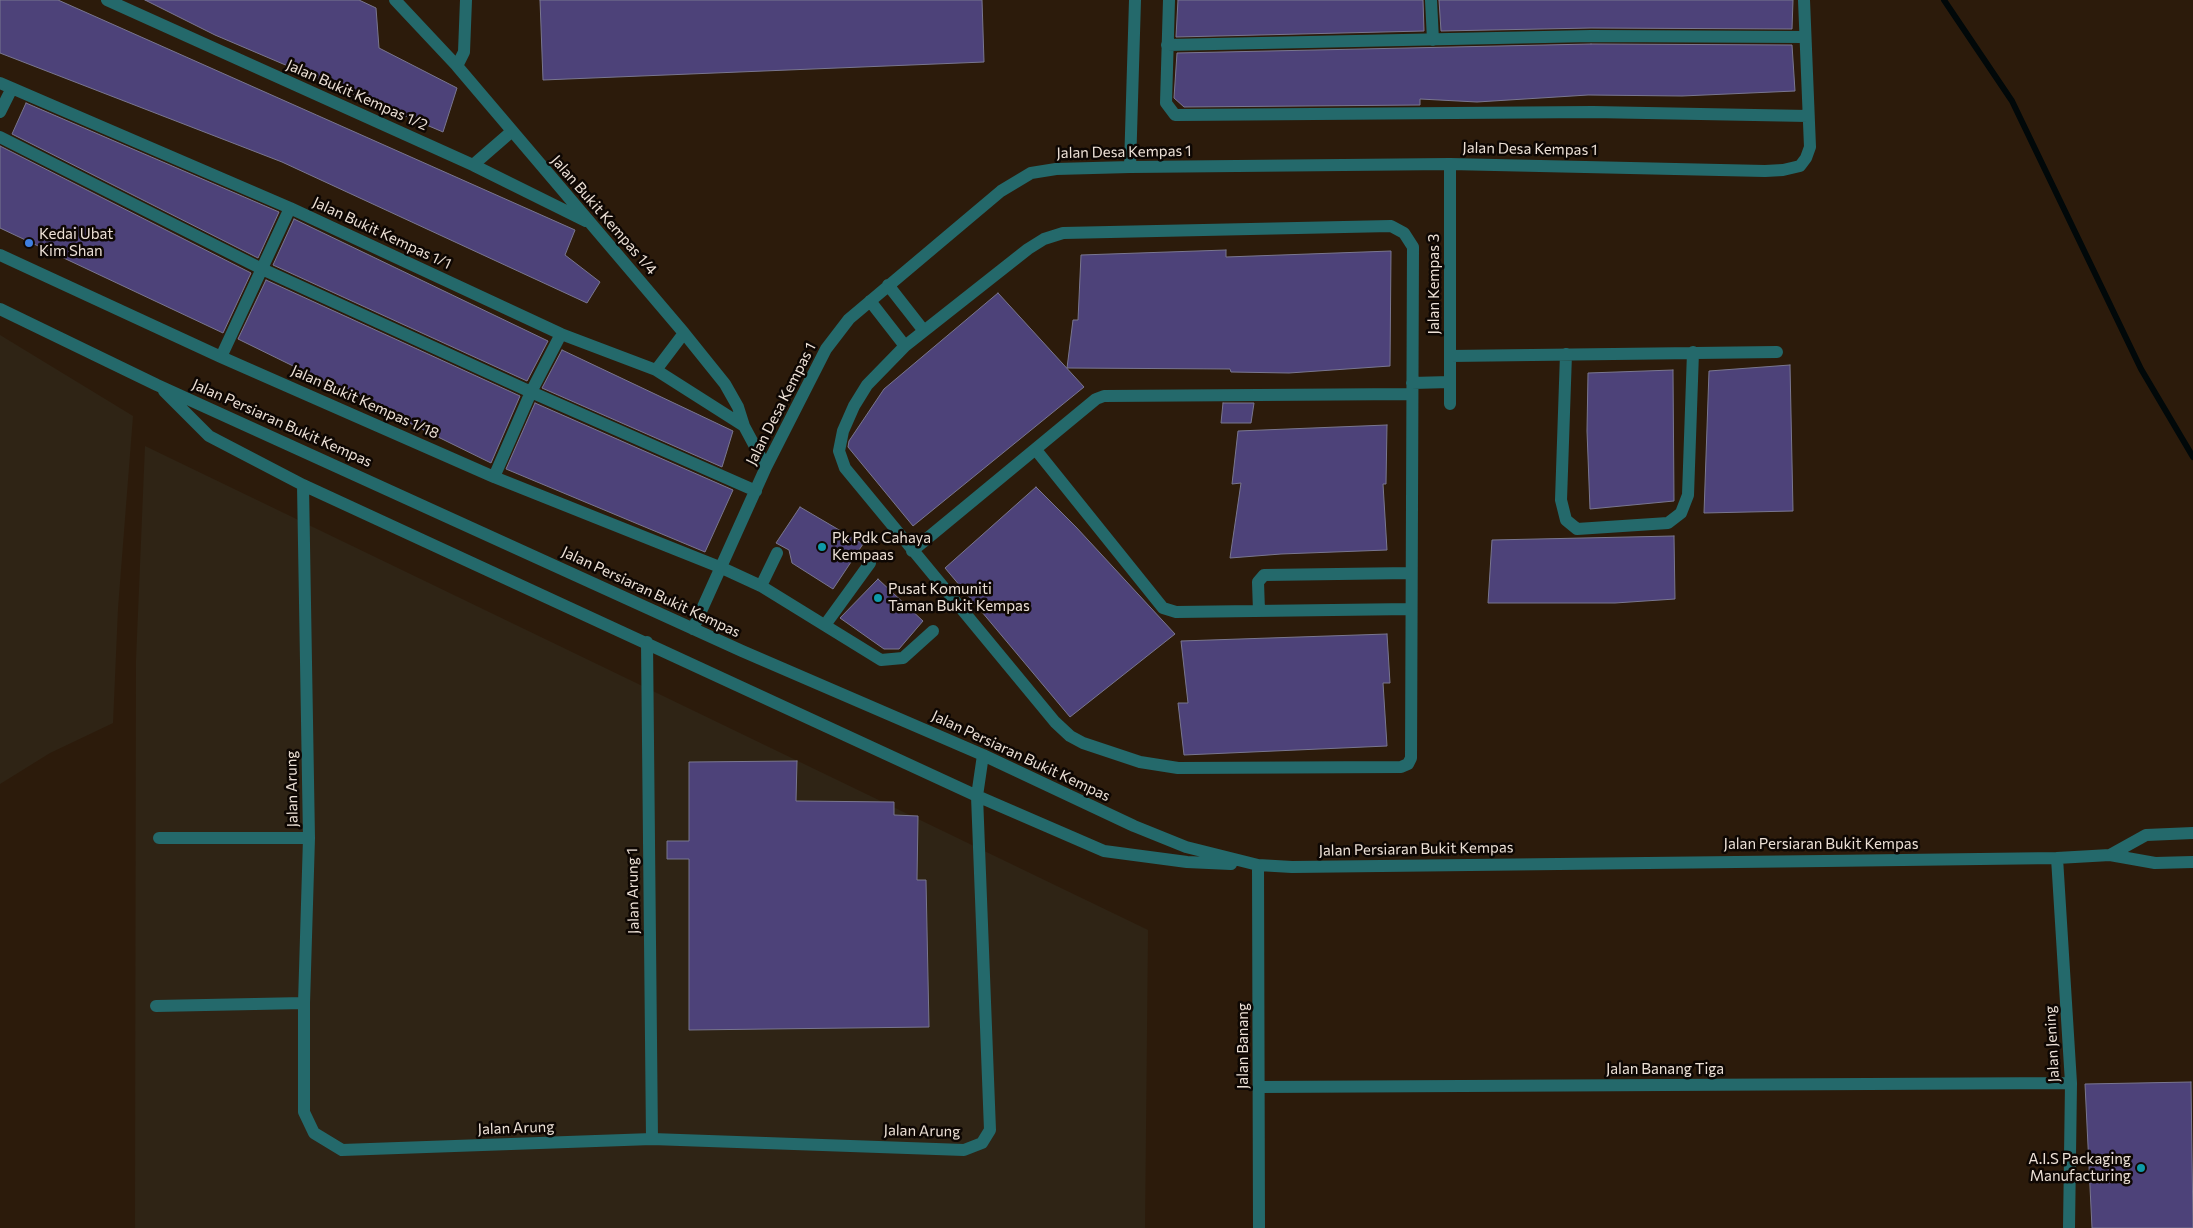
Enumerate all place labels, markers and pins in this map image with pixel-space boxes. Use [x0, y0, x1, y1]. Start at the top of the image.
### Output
place label: Kedai Ubat Kim Shan [39, 225, 114, 260]
marker: Kedai Ubat Kim Shan [23, 237, 35, 249]
place label: Pk Pdk Cahaya Kempaas [832, 529, 931, 564]
marker: Pk Pdk Cahaya Kempaas [816, 541, 828, 553]
place label: Pusat Komuniti Taman Bukit Kempas [888, 580, 1030, 615]
marker: Pusat Komuniti Taman Bukit Kempas [872, 592, 884, 604]
place label: A.I.S Packaging Manufacturing [2028, 1150, 2131, 1185]
marker: A.I.S Packaging Manufacturing [2135, 1162, 2147, 1174]

